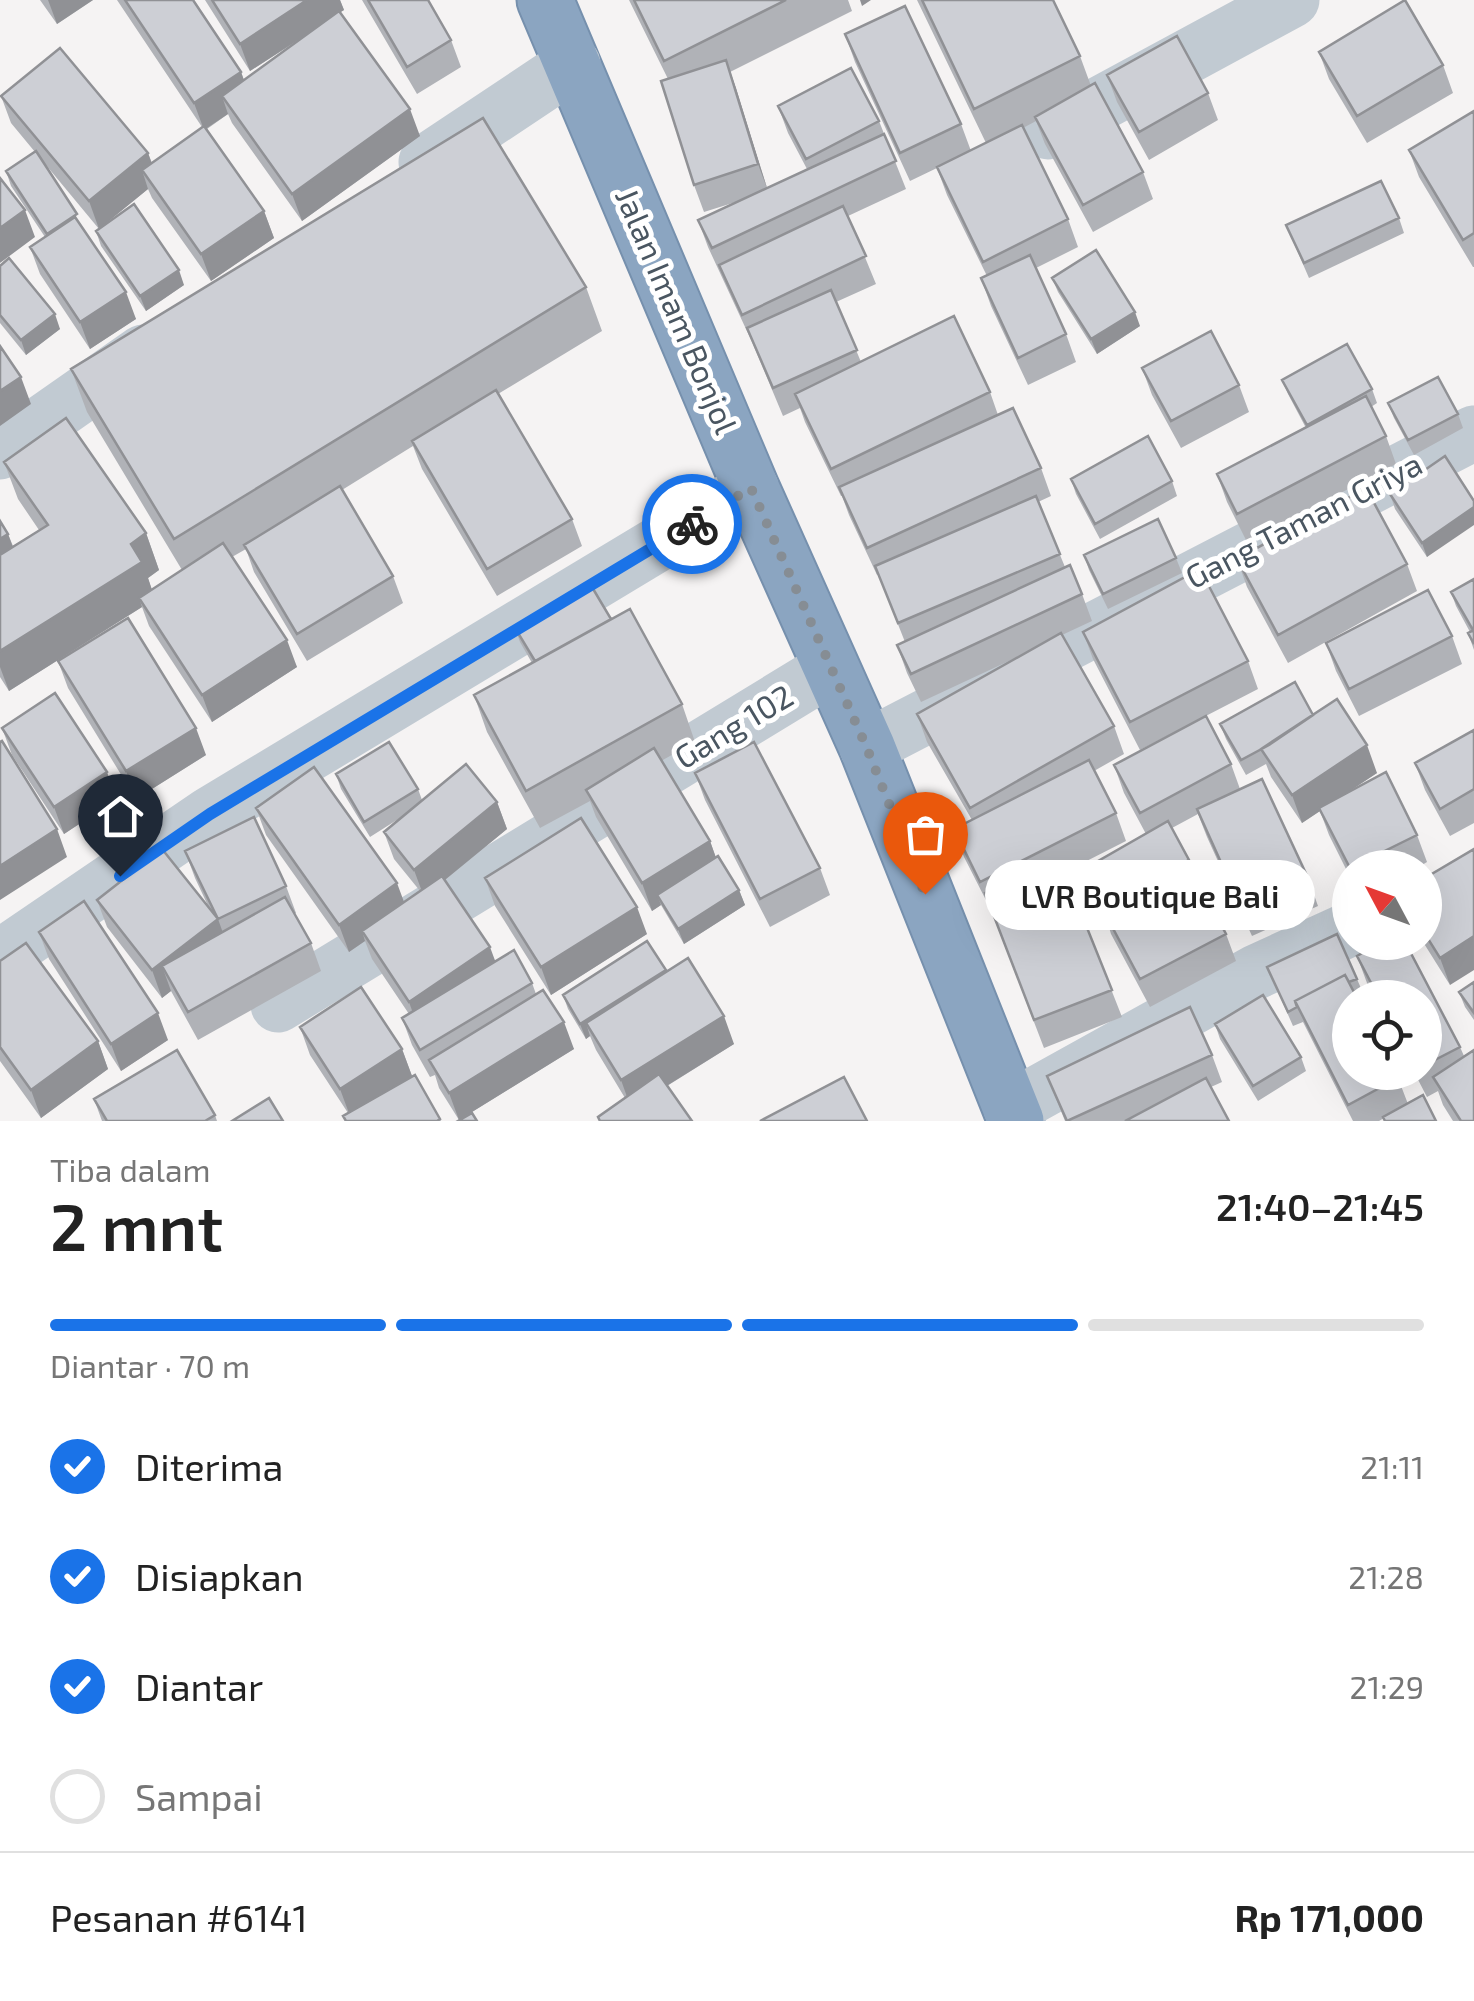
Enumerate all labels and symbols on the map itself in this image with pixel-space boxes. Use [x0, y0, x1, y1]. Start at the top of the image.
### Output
street label: Jalan Imam Bonjol [608, 182, 747, 439]
street label: Gang Taman Griya [1179, 443, 1428, 595]
courier [642, 474, 742, 574]
street label: Gang 102 [667, 675, 799, 775]
pin [78, 774, 163, 877]
pin [883, 792, 968, 895]
north arrow [1332, 850, 1442, 960]
callout: LVR Boutique Bali [985, 859, 1315, 929]

